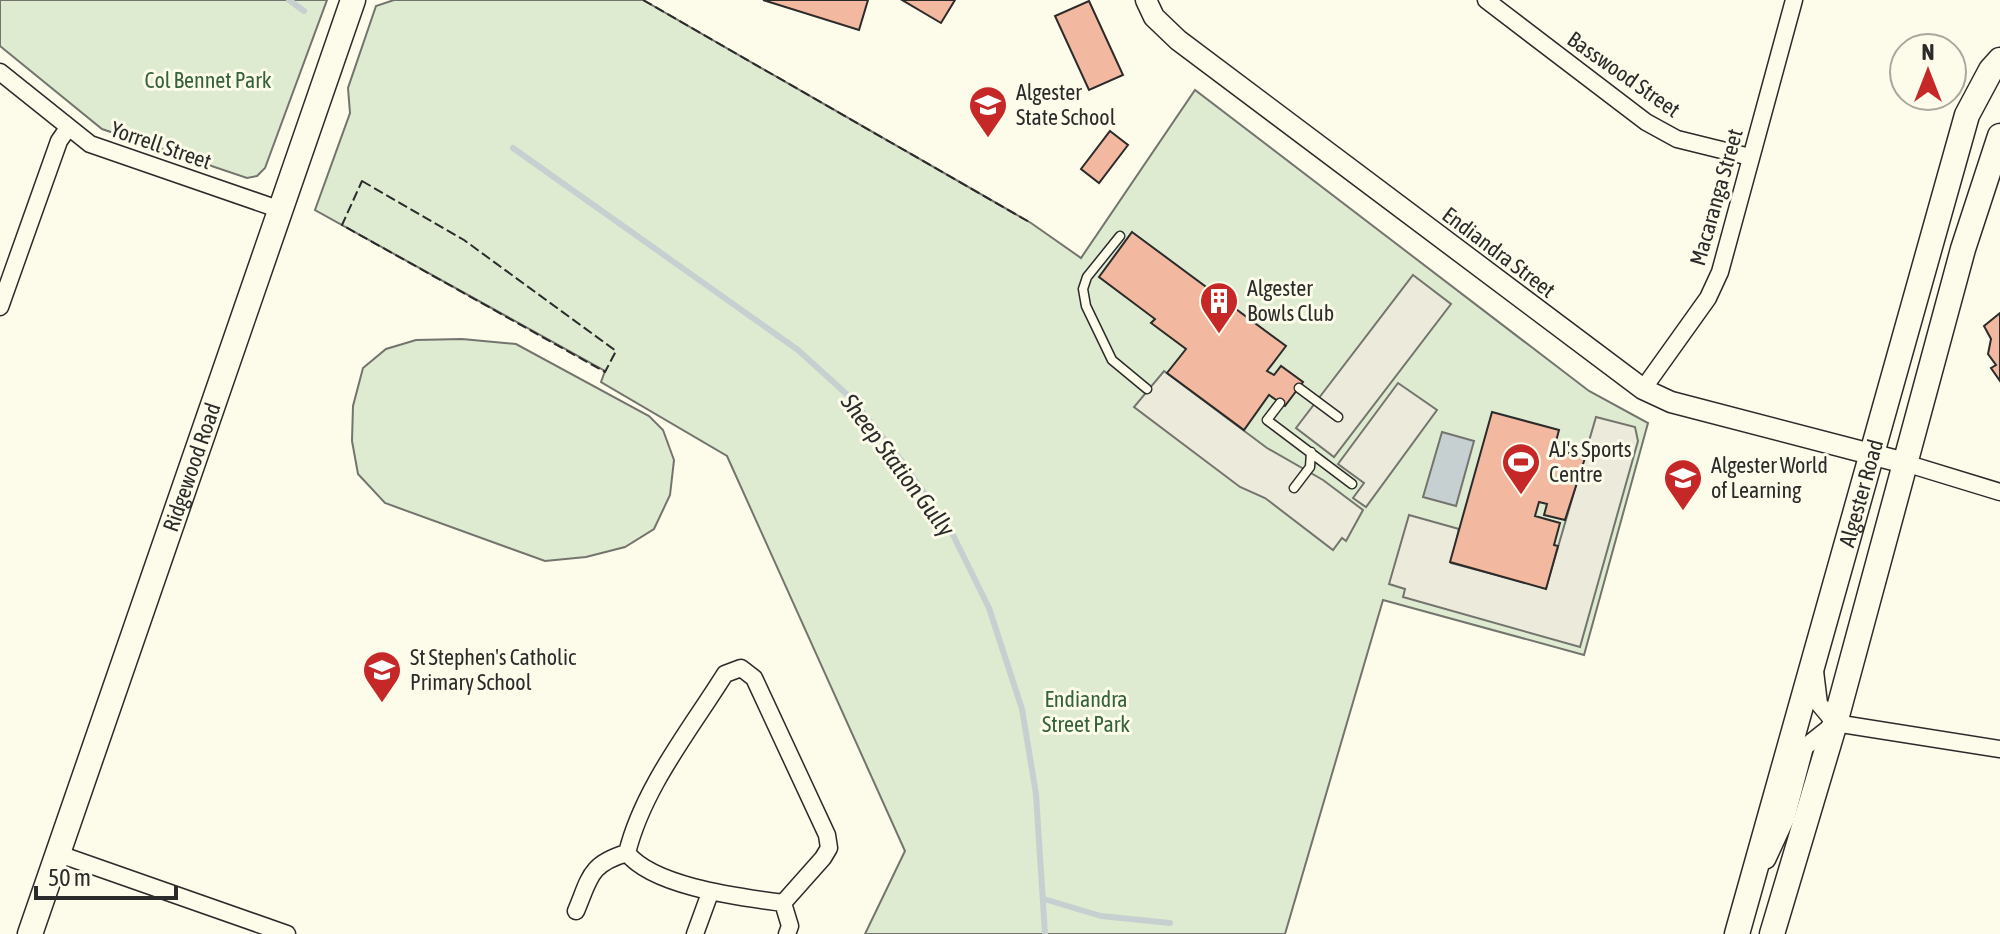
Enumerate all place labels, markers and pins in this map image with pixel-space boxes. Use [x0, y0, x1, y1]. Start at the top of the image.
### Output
place label: Algester State School [1016, 79, 1116, 130]
school or university icon: Algester State School [967, 84, 1009, 139]
place label: Algester Bowls Club [1247, 275, 1334, 326]
building icon: Algester Bowls Club [1198, 280, 1240, 335]
place label: AJ's Sports Centre [1549, 436, 1632, 487]
sports icon: AJ's Sports Centre [1500, 441, 1542, 496]
place label: Algester World of Learning [1711, 452, 1828, 503]
school or university icon: Algester World of Learning [1662, 457, 1704, 512]
place label: St Stephen's Catholic Primary School [410, 644, 577, 695]
school or university icon: St Stephen's Catholic Primary School [361, 649, 403, 704]

